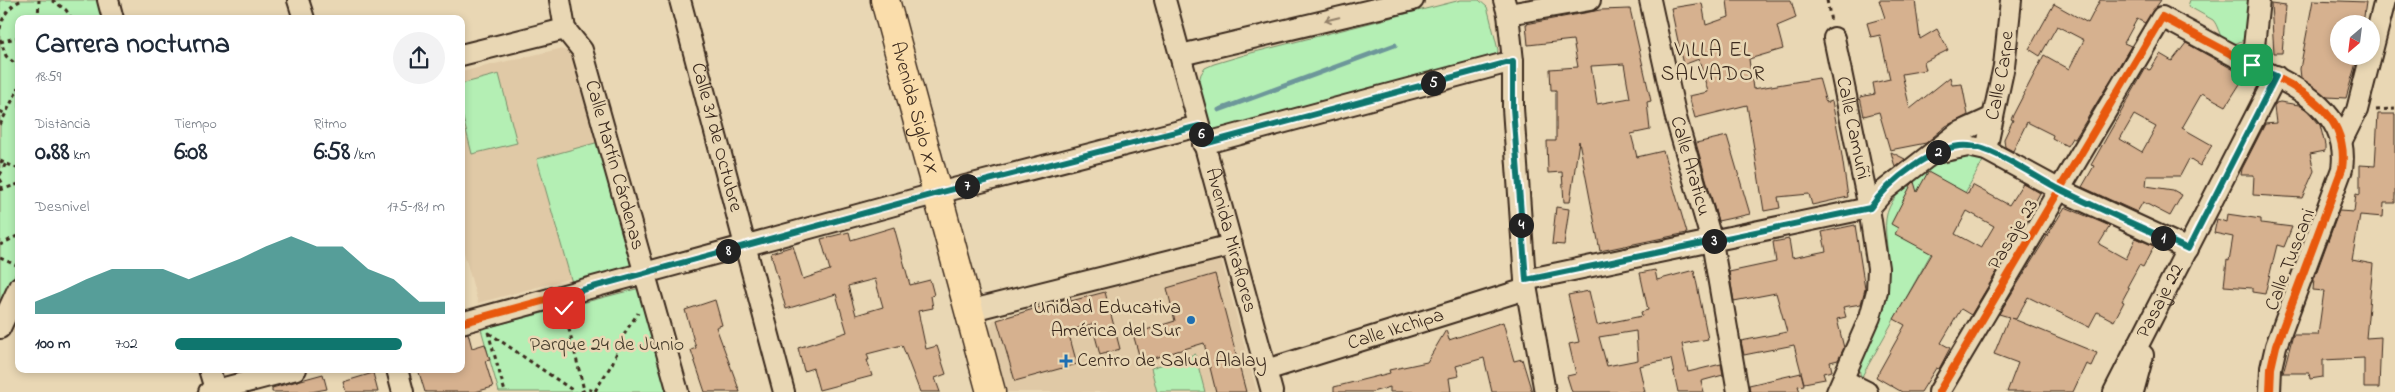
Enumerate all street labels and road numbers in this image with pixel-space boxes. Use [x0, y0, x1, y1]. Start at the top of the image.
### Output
street label: Calle Carpe [1978, 29, 2022, 123]
street label: Avenida Siglo XX [882, 38, 946, 178]
street label: Calle 31 de Octubre [683, 59, 750, 215]
street label: Calle Camuñi [1828, 74, 1877, 182]
street label: Calle Martín Cárdenas [577, 77, 652, 253]
street label: Calle Araticu [1662, 113, 1718, 219]
street label: Avenida Miraflores [1197, 165, 1264, 316]
street label: Pasaje 23 [1981, 194, 2047, 276]
street label: Calle Tuscani [2258, 205, 2324, 315]
street label: Pasaje 22 [2129, 259, 2192, 343]
street label: Calle Ikchipa [1344, 301, 1448, 358]

